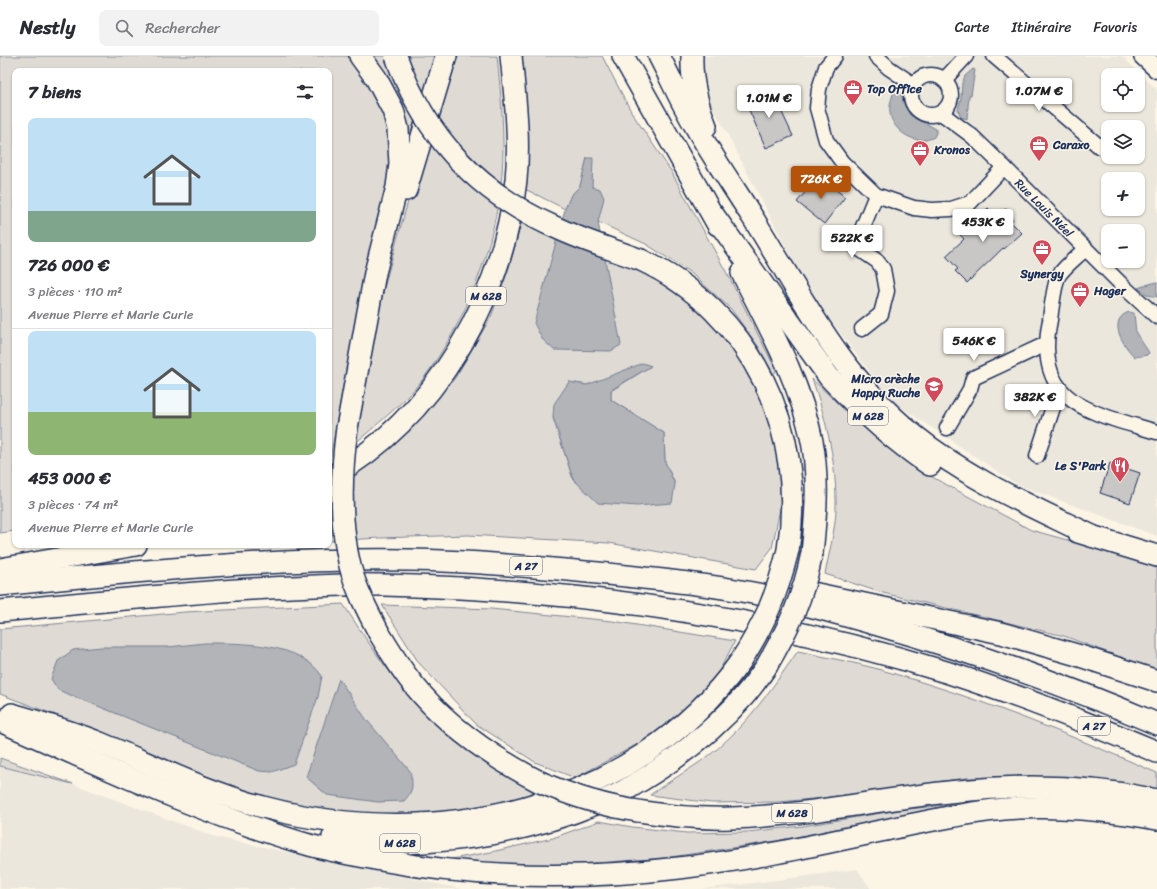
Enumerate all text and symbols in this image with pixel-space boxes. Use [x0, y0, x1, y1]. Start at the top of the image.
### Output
search box [99, 10, 379, 46]
text: Nestly [20, 11, 75, 44]
text: Rechercher [145, 15, 220, 41]
text: Carte [955, 15, 990, 40]
text: Itinéraire [1012, 15, 1071, 40]
text: Favoris [1093, 15, 1137, 40]
icon: search [113, 17, 135, 39]
map controls [1101, 68, 1145, 268]
button: locate [1101, 68, 1145, 112]
text: 7 biens [28, 77, 81, 107]
office icon: Top Office [842, 78, 864, 106]
place label: Top Office [867, 78, 923, 100]
pin: 1.07M € [1002, 78, 1076, 112]
text: 1.07M € [1015, 79, 1063, 102]
icon: filters [294, 81, 316, 103]
pin: 1.01M € [732, 85, 806, 119]
text: 1.01M € [746, 86, 792, 109]
button: layers [1101, 120, 1145, 164]
office icon: Caraxo [1028, 134, 1050, 162]
place label: Caraxo [1052, 134, 1090, 156]
office icon: Kronos [909, 139, 931, 167]
place label: Kronos [933, 139, 971, 161]
icon: home [136, 144, 208, 216]
pin: 726K € [788, 166, 854, 200]
text: 726K € [800, 167, 842, 190]
button: + [1101, 172, 1145, 216]
street label: Rue Louis Néel [1009, 173, 1079, 243]
pin: 453K € [950, 209, 1016, 243]
text: 453K € [961, 210, 1005, 233]
button: − [1101, 224, 1145, 268]
pin: 522K € [819, 225, 885, 259]
text: 522K € [831, 226, 873, 249]
office icon: Synergy [1031, 238, 1053, 266]
text: 726 000 € [28, 250, 110, 280]
place label: Synergy [1019, 263, 1065, 285]
text: 3 pièces · 110 m² [28, 280, 122, 303]
office icon: Hager [1069, 280, 1091, 308]
place label: Hager [1093, 280, 1127, 302]
road number: M 628 [466, 287, 506, 305]
text: Avenue Pierre et Marie Curie [28, 303, 193, 326]
pin: 546K € [941, 328, 1007, 362]
text: 546K € [952, 329, 996, 352]
icon: home [136, 357, 208, 429]
place label: Micro crèche Happy Ruche [850, 368, 921, 404]
school or university icon: Micro crèche Happy Ruche [923, 375, 945, 403]
pin: 382K € [1002, 384, 1068, 418]
text: 382K € [1014, 385, 1056, 408]
road number: M 628 [848, 407, 888, 425]
place label: Le S'Park [1055, 455, 1107, 477]
restaurant icon: Le S'Park [1109, 455, 1131, 483]
text: 453 000 € [28, 463, 111, 493]
text: 3 pièces · 74 m² [28, 493, 118, 516]
text: Avenue Pierre et Marie Curie [28, 516, 193, 539]
road number: A 27 [510, 557, 542, 575]
road number: A 27 [1078, 717, 1110, 735]
road number: M 628 [772, 804, 812, 822]
road number: M 628 [380, 834, 420, 852]

